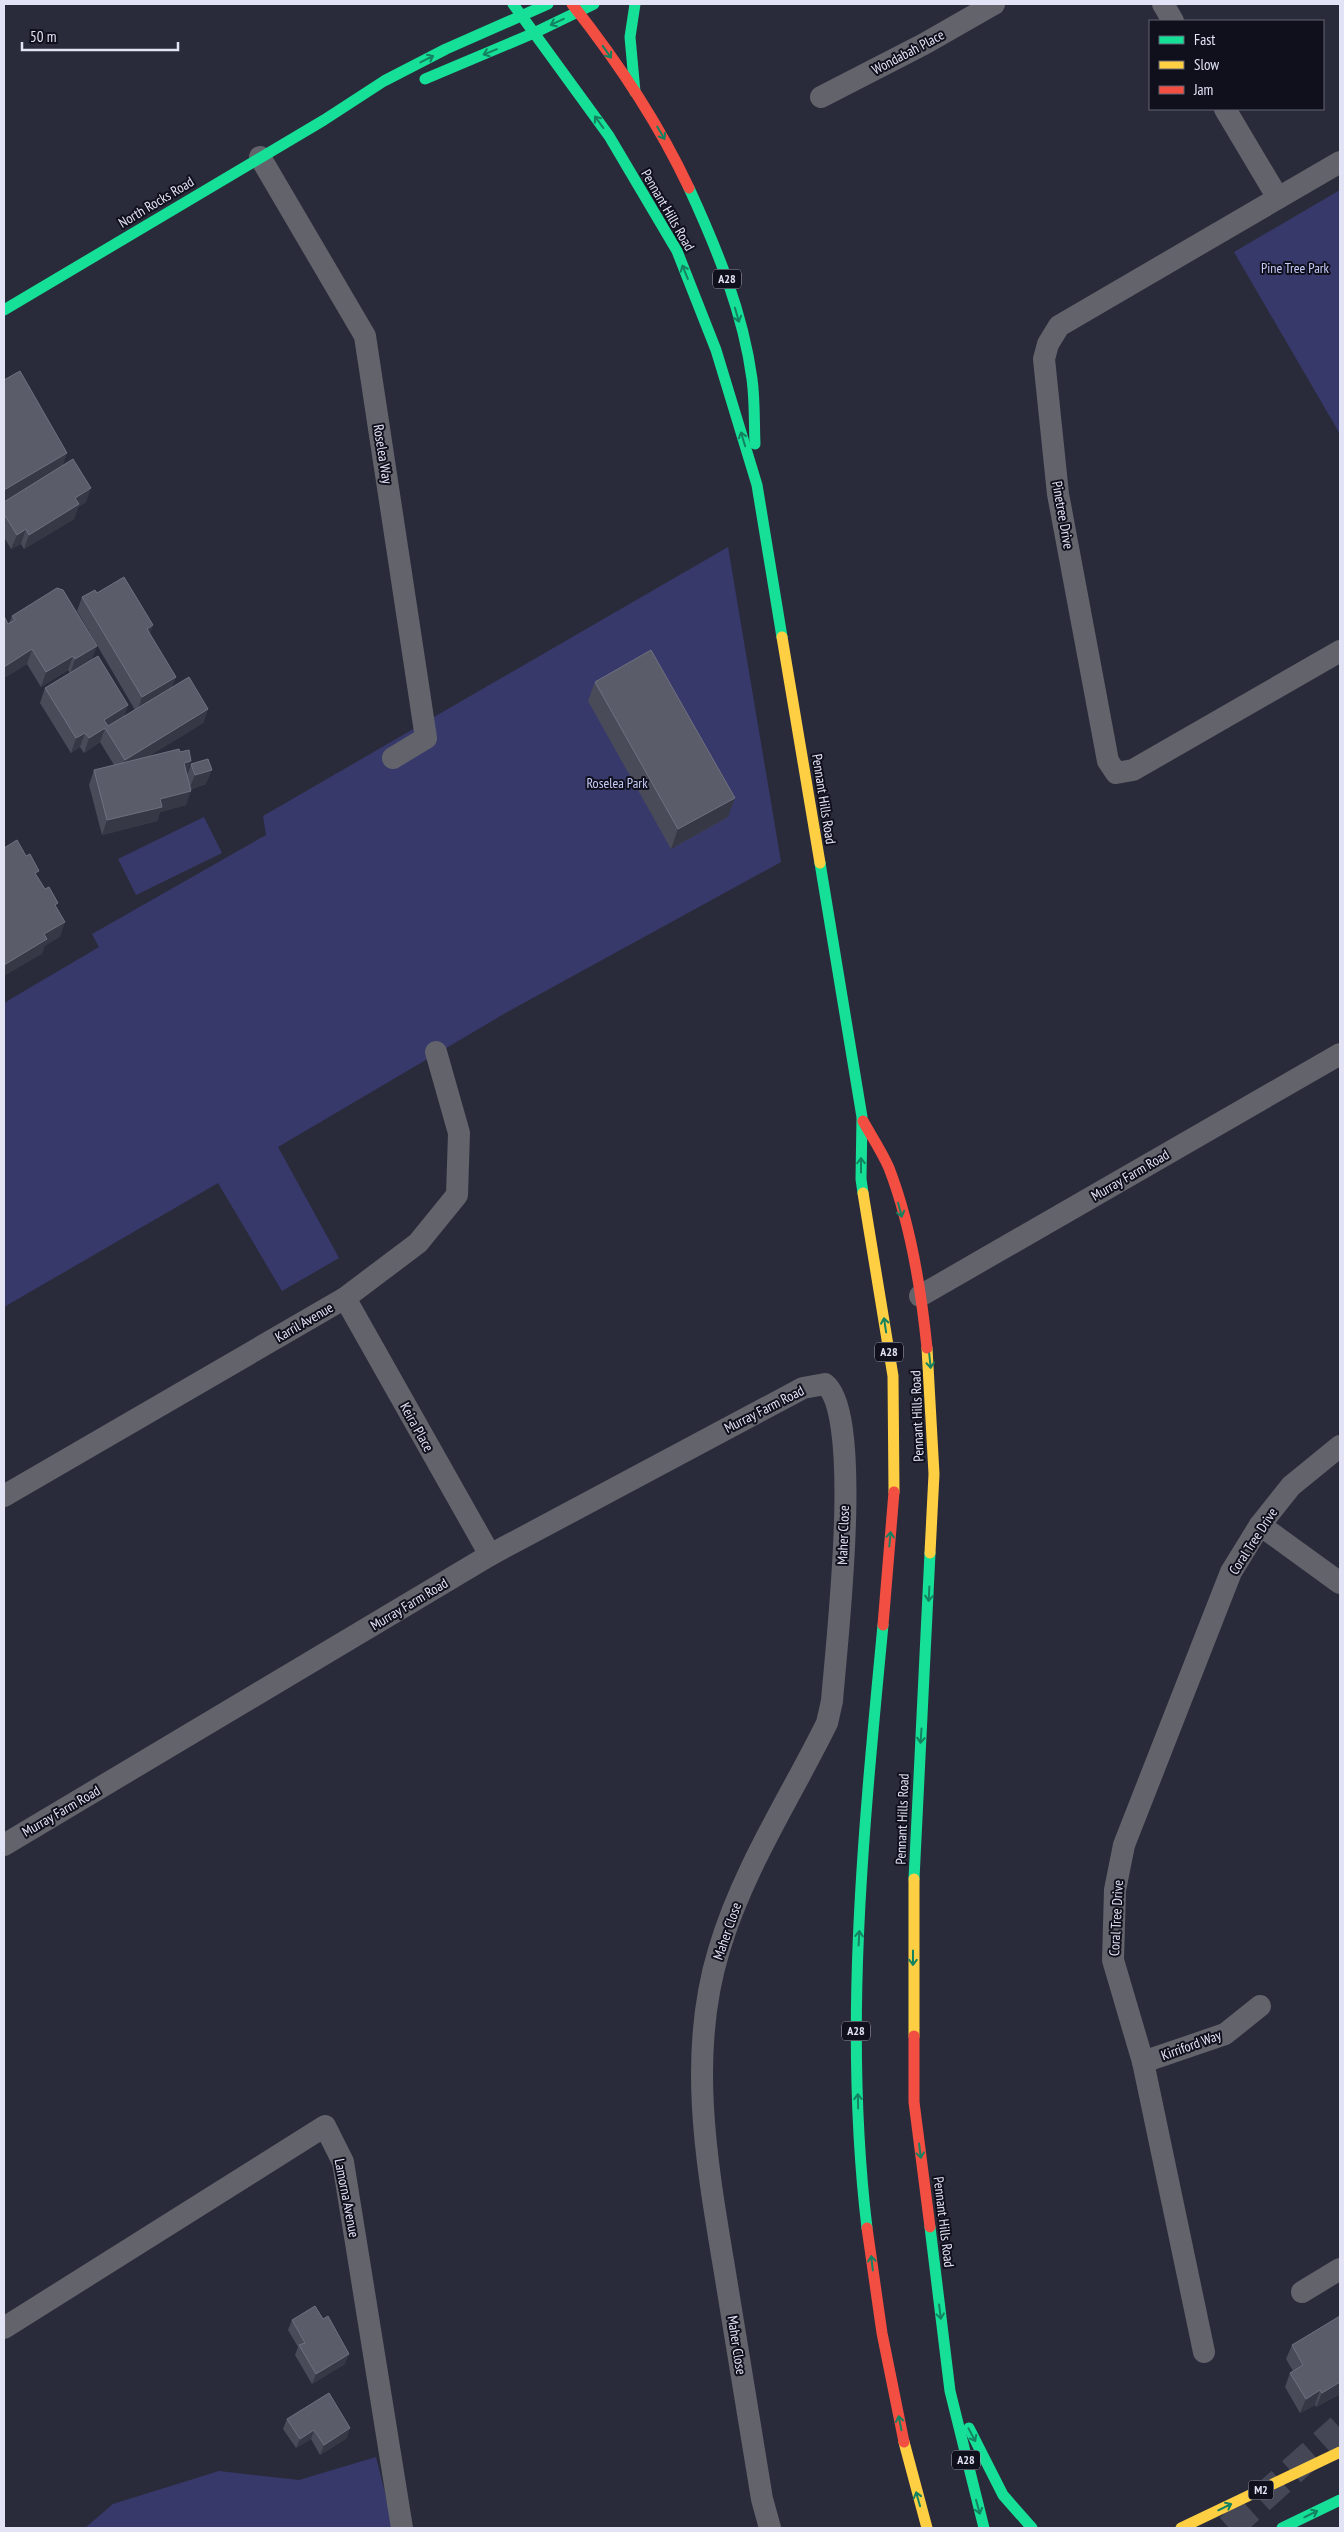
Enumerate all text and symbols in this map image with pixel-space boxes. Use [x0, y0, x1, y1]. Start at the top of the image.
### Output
one-way arrow [550, 18, 565, 28]
scale bar [22, 20, 179, 52]
legend [1149, 20, 1324, 110]
street label: Wondabah Place [869, 25, 947, 79]
text: 50 m [30, 27, 56, 46]
text: Fast [1194, 30, 1215, 49]
one-way arrow [602, 45, 612, 59]
one-way arrow [483, 47, 498, 57]
one-way arrow [419, 54, 434, 63]
text: Slow [1194, 55, 1219, 74]
text: Jam [1193, 80, 1213, 99]
one-way arrow [594, 115, 604, 129]
one-way arrow [656, 126, 666, 140]
street label: Pennant Hills Road [637, 166, 699, 254]
street label: North Rocks Road [115, 172, 197, 232]
park label: Pine Tree Park [1261, 259, 1330, 277]
one-way arrow [680, 265, 689, 280]
road number: A28 [713, 270, 741, 288]
one-way arrow [733, 307, 742, 323]
street label: Roselea Way [369, 423, 397, 486]
one-way arrow [737, 431, 747, 447]
street label: Pinetree Drive [1048, 480, 1078, 551]
street label: Pennant Hills Road [808, 753, 840, 845]
park label: Roselea Park [586, 774, 648, 792]
street label: Murray Farm Road [1088, 1145, 1172, 1205]
one-way arrow [856, 1157, 866, 1173]
one-way arrow [896, 1202, 906, 1218]
street label: Karril Avenue [272, 1298, 336, 1346]
one-way arrow [880, 1318, 890, 1334]
road number: A28 [875, 1342, 903, 1361]
one-way arrow [925, 1353, 935, 1369]
street label: Pennant Hills Road [906, 1370, 928, 1462]
street label: Murray Farm Road [721, 1381, 807, 1437]
street label: Keira Place [396, 1399, 438, 1455]
street label: Coral Tree Drive [1225, 1504, 1281, 1578]
street label: Maher Close [833, 1505, 853, 1565]
one-way arrow [886, 1532, 895, 1548]
street label: Murray Farm Road [367, 1574, 451, 1634]
one-way arrow [924, 1585, 933, 1601]
one-way arrow [917, 1727, 926, 1743]
street label: Pennant Hills Road [891, 1773, 913, 1865]
street label: Murray Farm Road [19, 1781, 103, 1841]
street label: Coral Tree Drive [1105, 1879, 1127, 1956]
street label: Maher Close [709, 1900, 745, 1962]
one-way arrow [854, 1931, 863, 1947]
one-way arrow [908, 1950, 918, 1966]
road number: A28 [842, 2022, 870, 2040]
street label: Kirriford Way [1158, 2026, 1224, 2064]
one-way arrow [853, 2093, 863, 2110]
one-way arrow [915, 2143, 925, 2159]
street label: Lamorna Avenue [331, 2157, 364, 2239]
street label: Pennant Hills Road [930, 2176, 958, 2268]
one-way arrow [867, 2255, 877, 2271]
one-way arrow [935, 2304, 945, 2320]
street label: Maher Close [723, 2314, 751, 2376]
one-way arrow [895, 2415, 905, 2431]
one-way arrow [967, 2427, 977, 2442]
road number: A28 [952, 2450, 980, 2470]
road number: M2 [1248, 2480, 1274, 2500]
one-way arrow [913, 2492, 923, 2508]
one-way arrow [974, 2498, 983, 2514]
one-way arrow [1217, 2502, 1232, 2511]
one-way arrow [1303, 2509, 1318, 2518]

